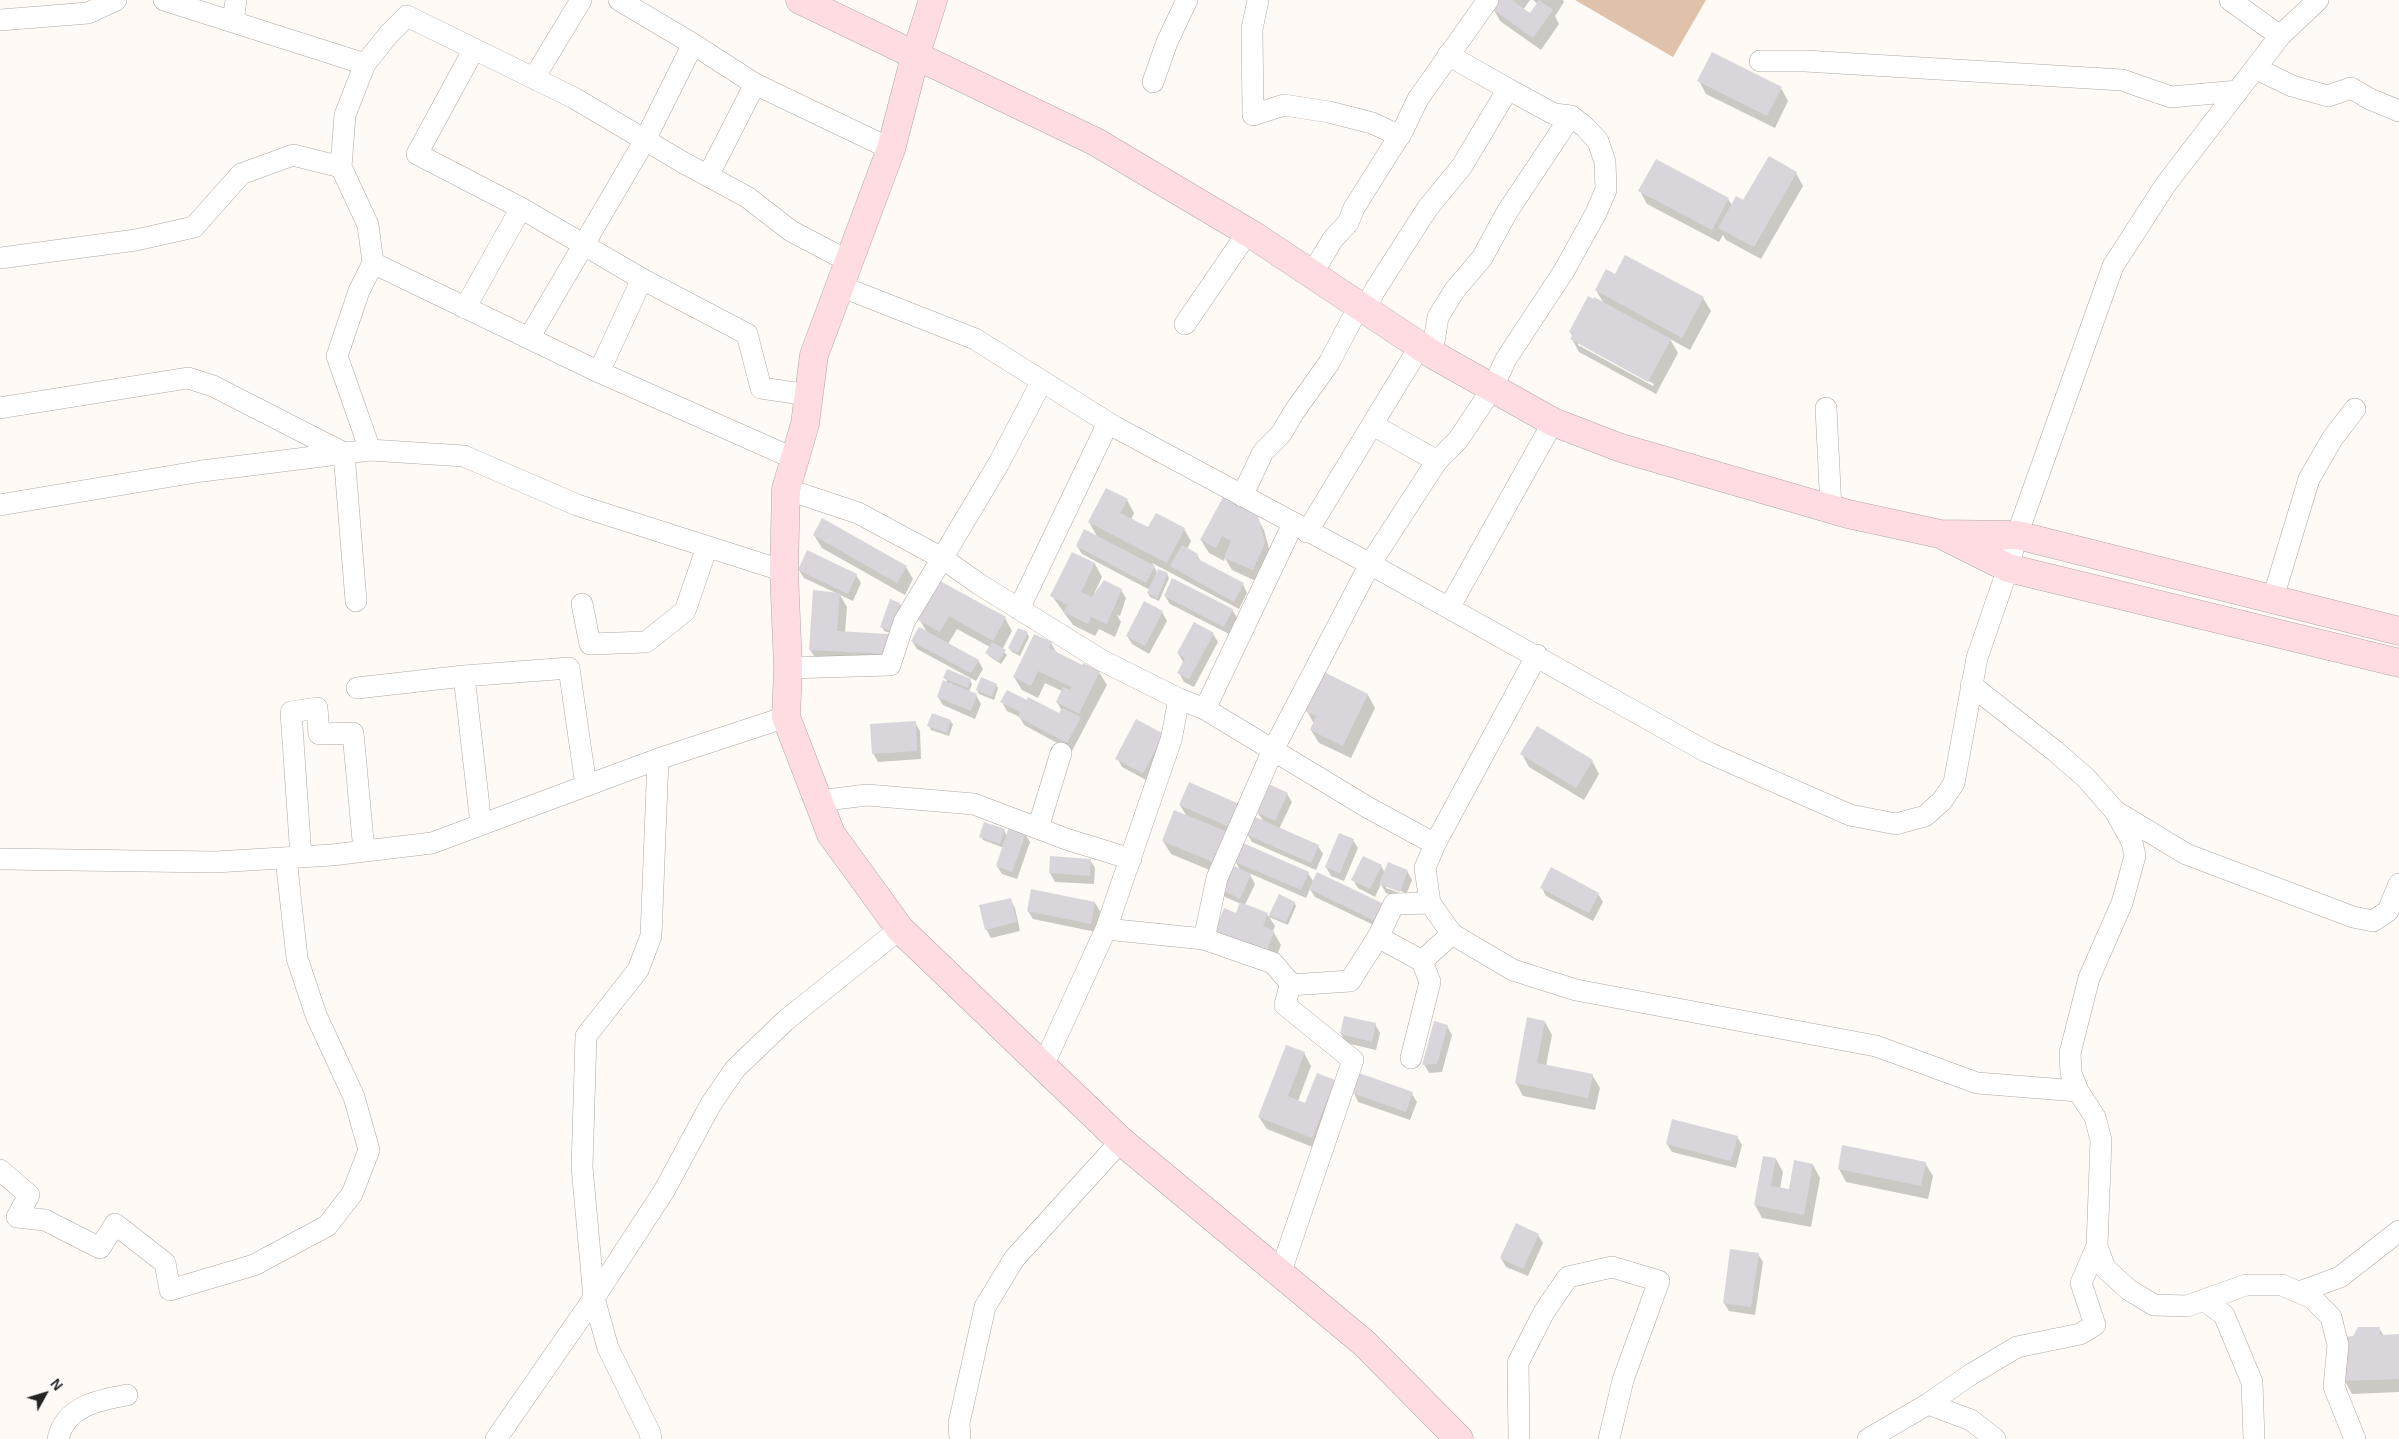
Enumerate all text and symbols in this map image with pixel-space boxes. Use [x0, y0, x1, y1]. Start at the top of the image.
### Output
north arrow [20, 1369, 70, 1419]
text: N [47, 1376, 66, 1394]

